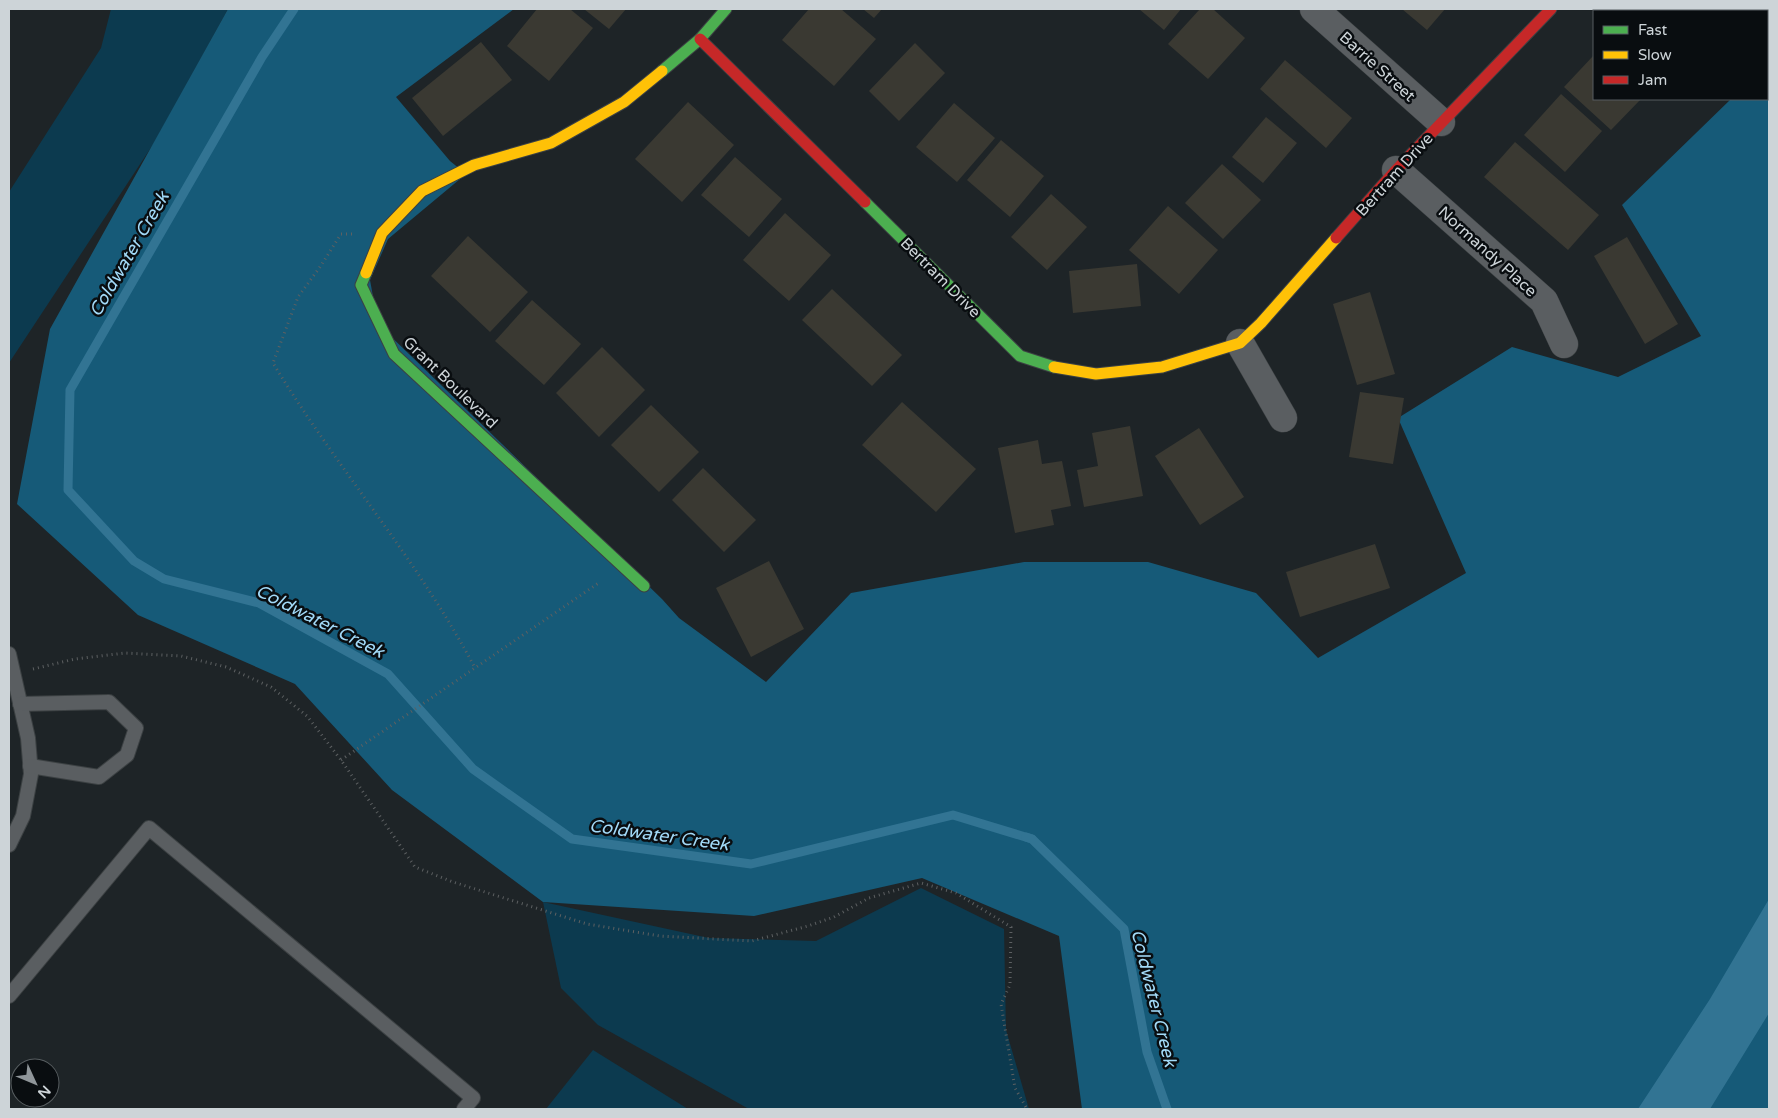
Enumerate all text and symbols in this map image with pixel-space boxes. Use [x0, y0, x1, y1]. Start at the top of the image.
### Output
legend [1593, 10, 1768, 100]
text: Fast [1638, 21, 1668, 39]
street label: Barrie Street [1335, 27, 1419, 106]
text: Slow [1638, 46, 1672, 64]
text: Jam [1638, 71, 1667, 89]
street label: Bertram Drive [1352, 129, 1438, 221]
water label: Coldwater Creek [84, 187, 174, 320]
street label: Normandy Place [1434, 202, 1541, 301]
street label: Bertram Drive [896, 233, 985, 322]
street label: Grant Boulevard [399, 333, 502, 433]
water label: Coldwater Creek [252, 579, 389, 663]
water label: Coldwater Creek [588, 814, 731, 856]
water label: Coldwater Creek [1126, 927, 1182, 1070]
north arrow [10, 1058, 60, 1108]
text: N [34, 1082, 54, 1102]

